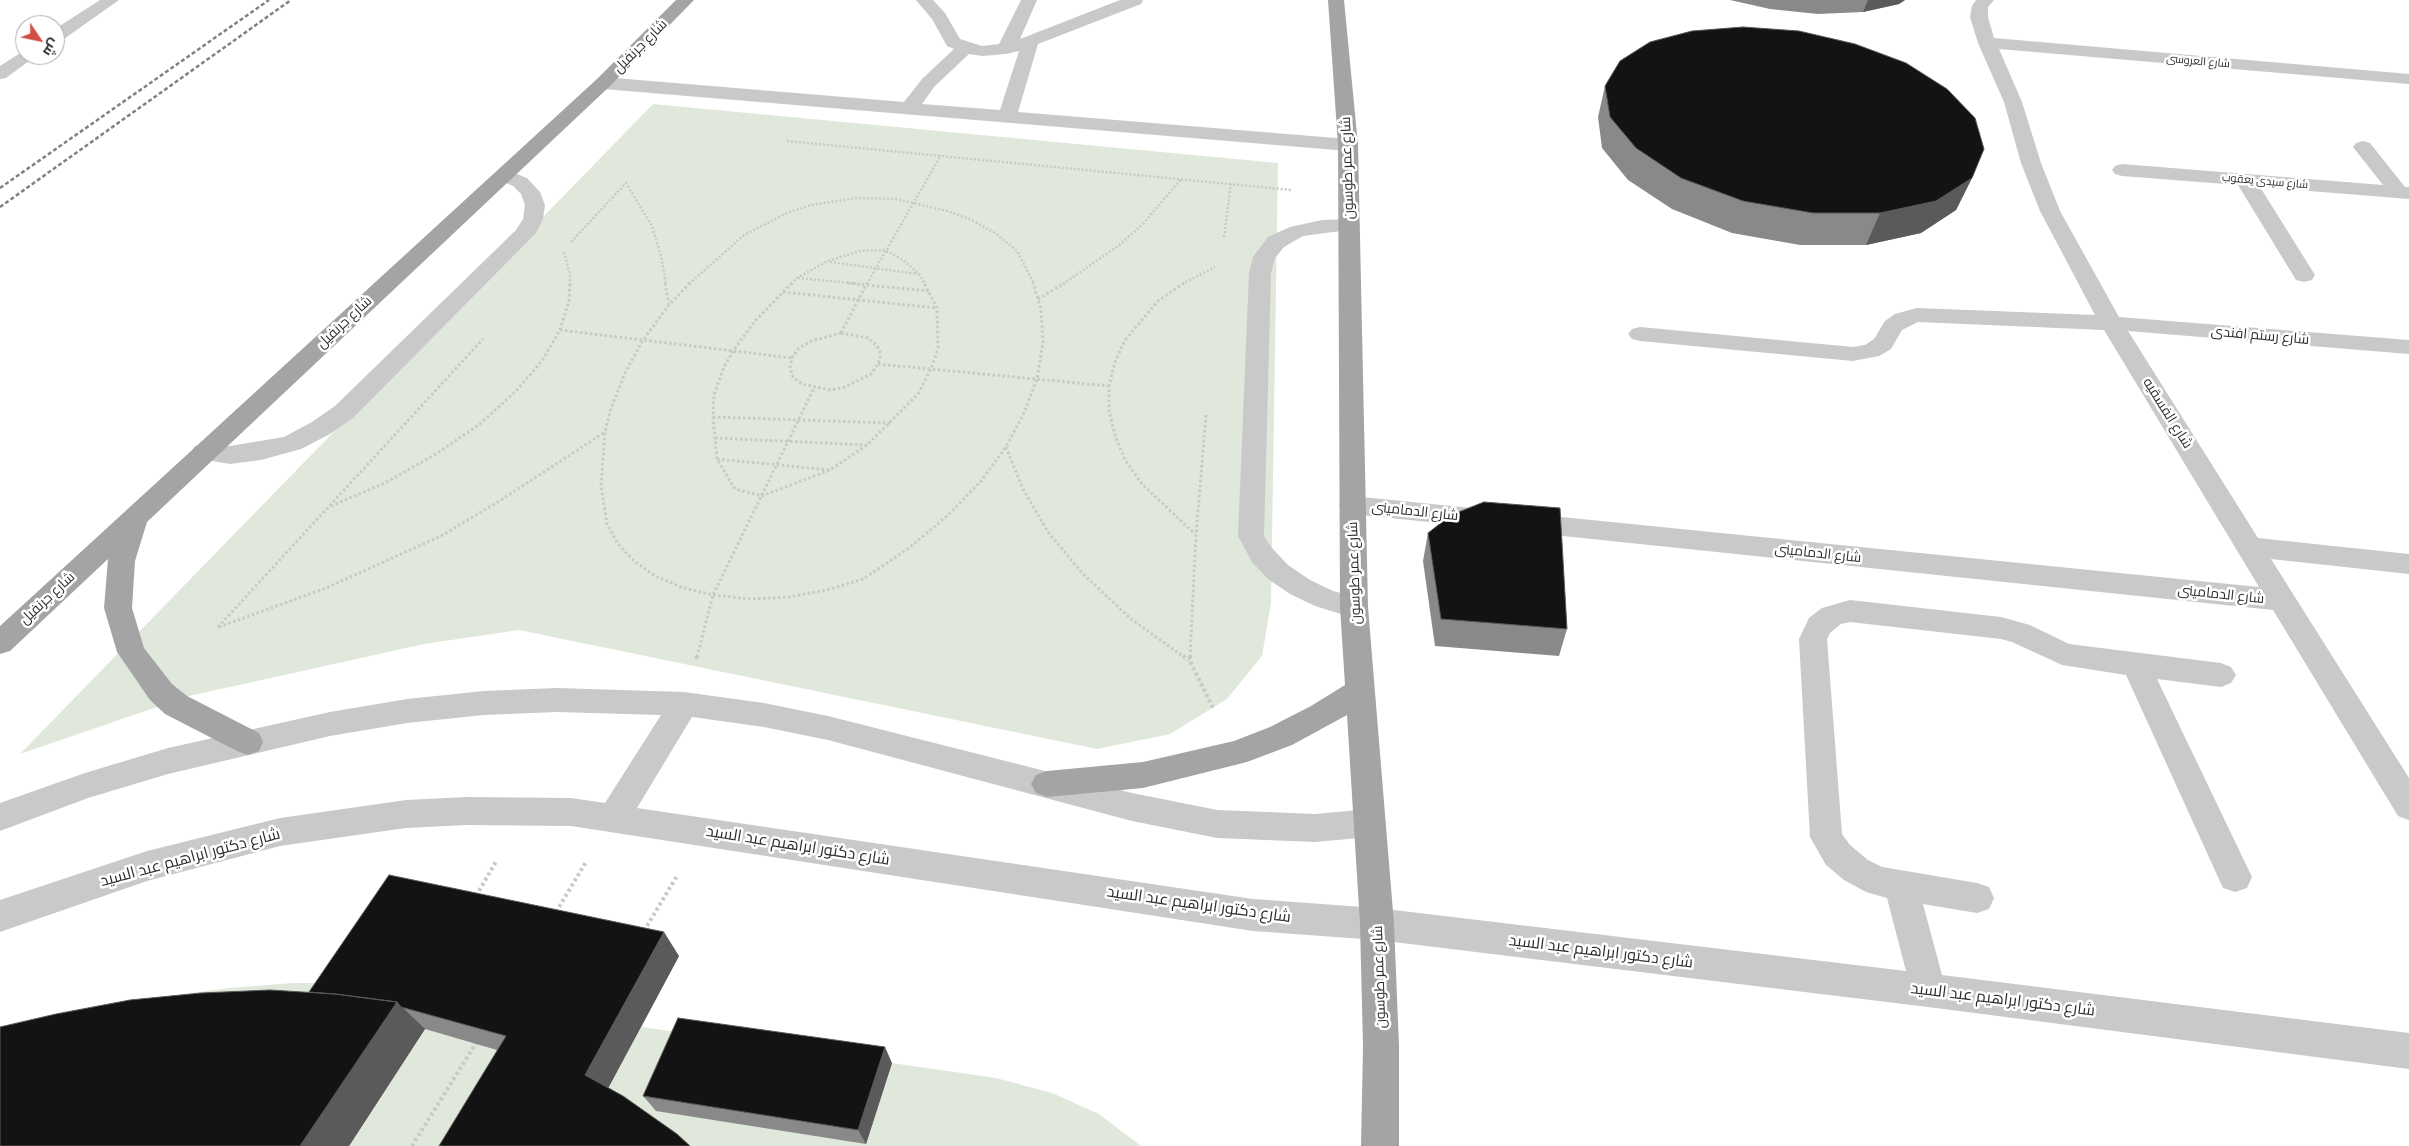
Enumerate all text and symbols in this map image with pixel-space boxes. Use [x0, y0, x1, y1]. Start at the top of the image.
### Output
north arrow [15, 15, 65, 65]
street label: شارع جرنفيل [610, 16, 670, 76]
text: ش [40, 36, 63, 60]
street label: شارع العروسى [2166, 52, 2230, 70]
street label: شارع عمر طوسون [1337, 116, 1357, 220]
street label: شارع سيدى يعقوب [2221, 171, 2309, 191]
street label: شارع جرنفيل [313, 292, 375, 352]
street label: شارع رستم افندى [2210, 322, 2310, 348]
street label: شارع الفسقيه [2140, 375, 2196, 451]
street label: شارع الدمامينى [1371, 498, 1459, 524]
street label: شارع عمر طوسون [1344, 521, 1364, 625]
street label: شارع الدمامينى [1774, 540, 1862, 566]
street label: شارع جرنفيل [16, 568, 78, 628]
street label: شارع الدمامينى [2177, 581, 2265, 607]
street label: شارع دكتور ابراهيم عبد السيد [705, 821, 891, 869]
street label: شارع دكتور ابراهيم عبد السيد [98, 824, 282, 890]
street label: شارع دكتور ابراهيم عبد السيد [1106, 882, 1292, 926]
street label: شارع عمر طوسون [1369, 925, 1389, 1029]
street label: شارع دكتور ابراهيم عبد السيد [1508, 930, 1694, 972]
street label: شارع دكتور ابراهيم عبد السيد [1910, 978, 2096, 1020]

